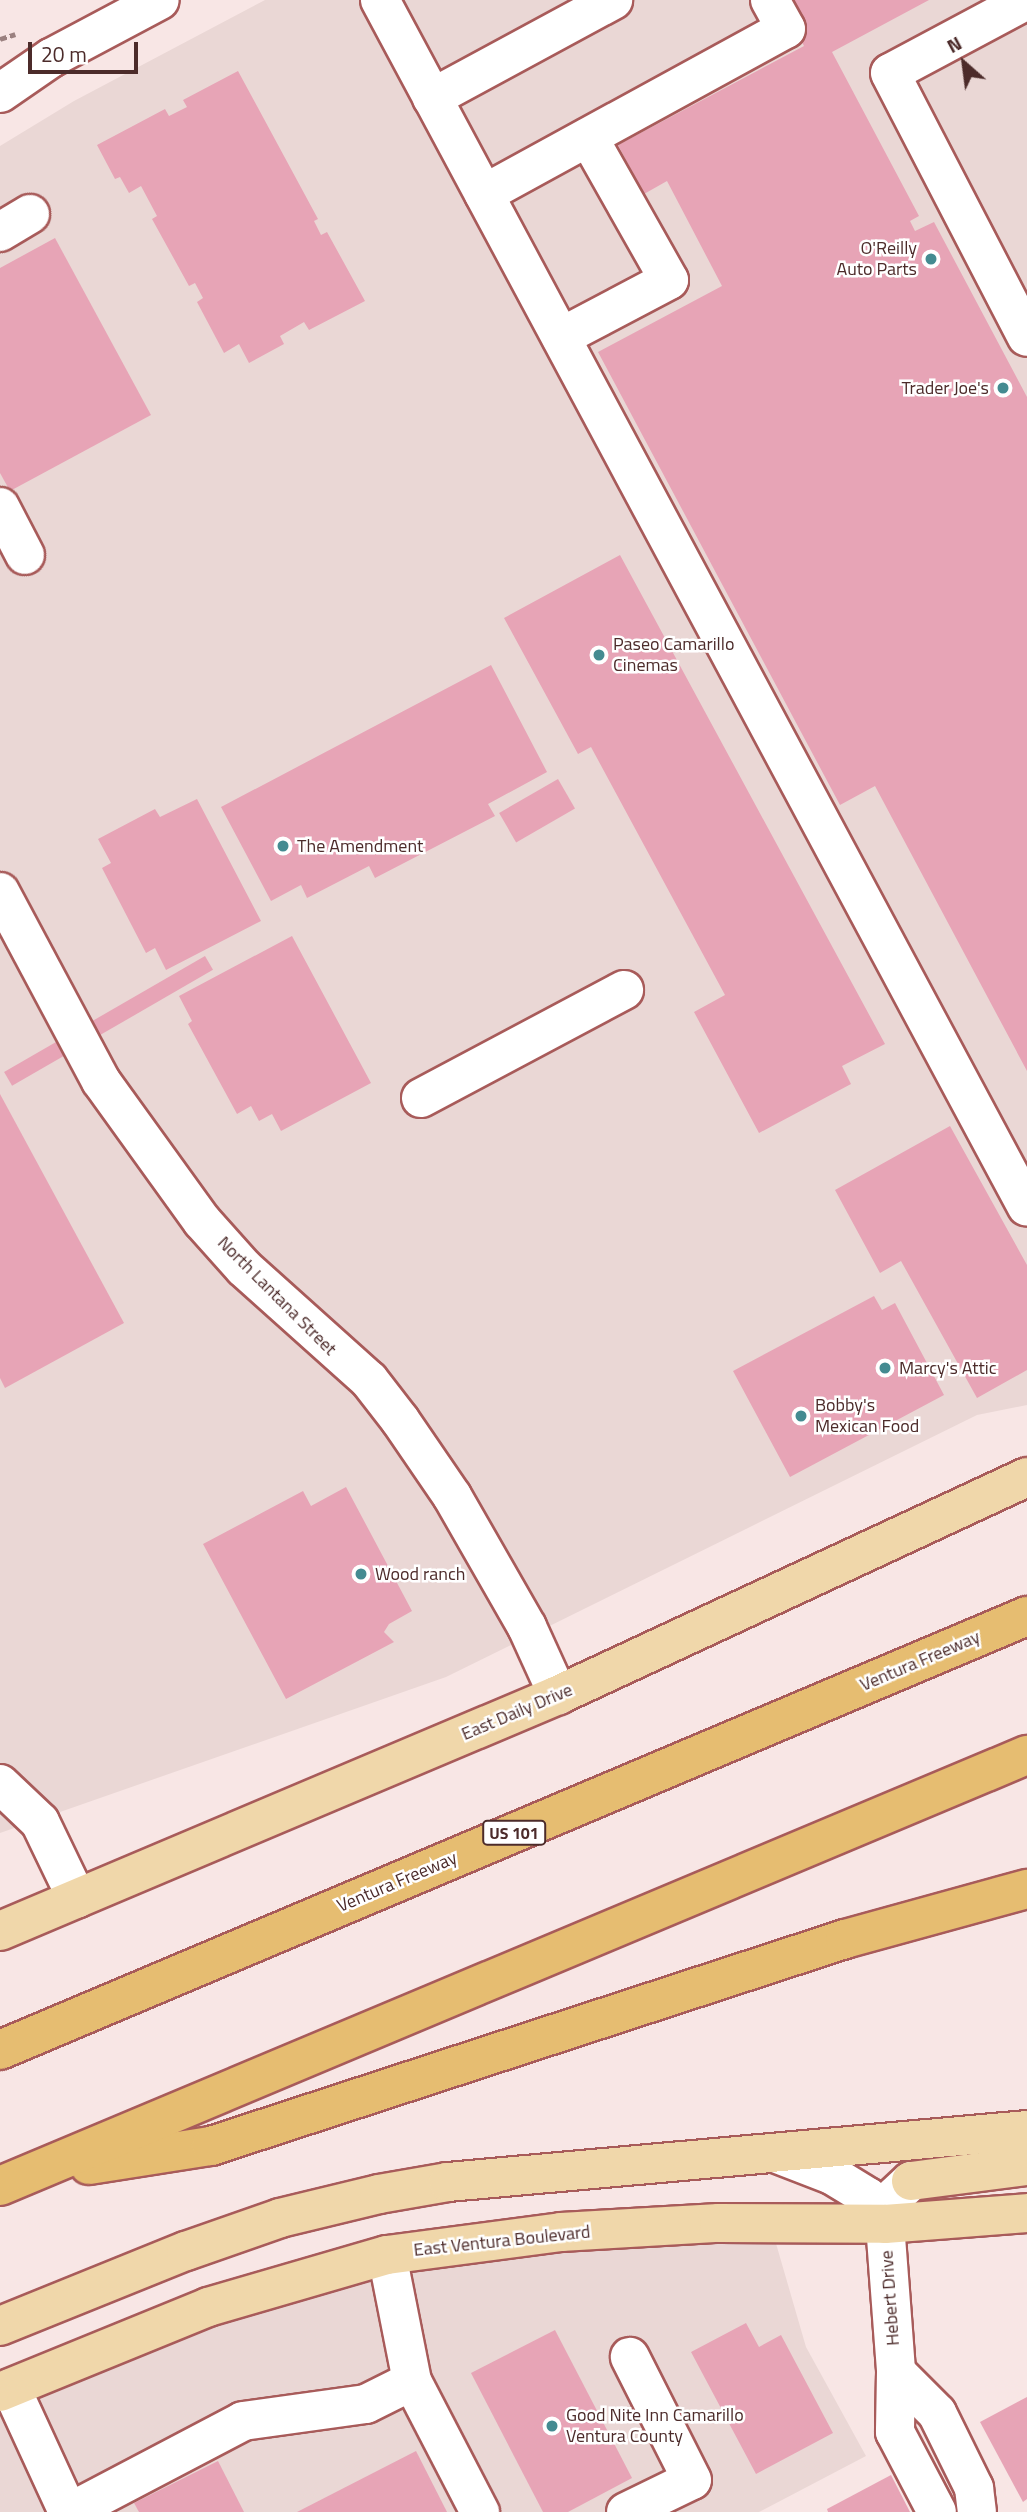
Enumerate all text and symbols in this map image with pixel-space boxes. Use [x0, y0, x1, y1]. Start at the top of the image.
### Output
scale bar [32, 28, 142, 72]
north arrow [929, 28, 999, 98]
text: N [941, 28, 967, 60]
text: 20 m [41, 38, 87, 70]
place label: O'Reilly Auto Parts [836, 238, 917, 280]
marker: O'Reilly Auto Parts [923, 251, 939, 267]
place label: Trader Joe's [902, 377, 989, 399]
marker: Trader Joe's [995, 380, 1011, 396]
place label: Paseo Camarillo Cinemas [613, 634, 734, 676]
marker: Paseo Camarillo Cinemas [591, 647, 607, 663]
place label: The Amendment [297, 835, 423, 857]
marker: The Amendment [275, 838, 291, 854]
street label: North Lantana Street [213, 1232, 341, 1360]
place label: Marcy's Attic [899, 1357, 997, 1379]
marker: Marcy's Attic [877, 1360, 893, 1376]
place label: Bobby's Mexican Food [815, 1395, 919, 1438]
marker: Bobby's Mexican Food [793, 1408, 809, 1424]
place label: Wood ranch [375, 1563, 466, 1585]
marker: Wood ranch [353, 1566, 369, 1582]
street label: Ventura Freeway [857, 1626, 983, 1696]
street label: East Daily Drive [458, 1679, 576, 1745]
road number: US 101 [481, 1820, 547, 1845]
street label: Ventura Freeway [334, 1847, 460, 1917]
street label: East Ventura Boulevard [413, 2221, 591, 2261]
street label: Hebert Drive [876, 2250, 904, 2346]
place label: Good Nite Inn Camarillo Ventura County [566, 2405, 744, 2448]
marker: Good Nite Inn Camarillo Ventura County [544, 2418, 560, 2434]

